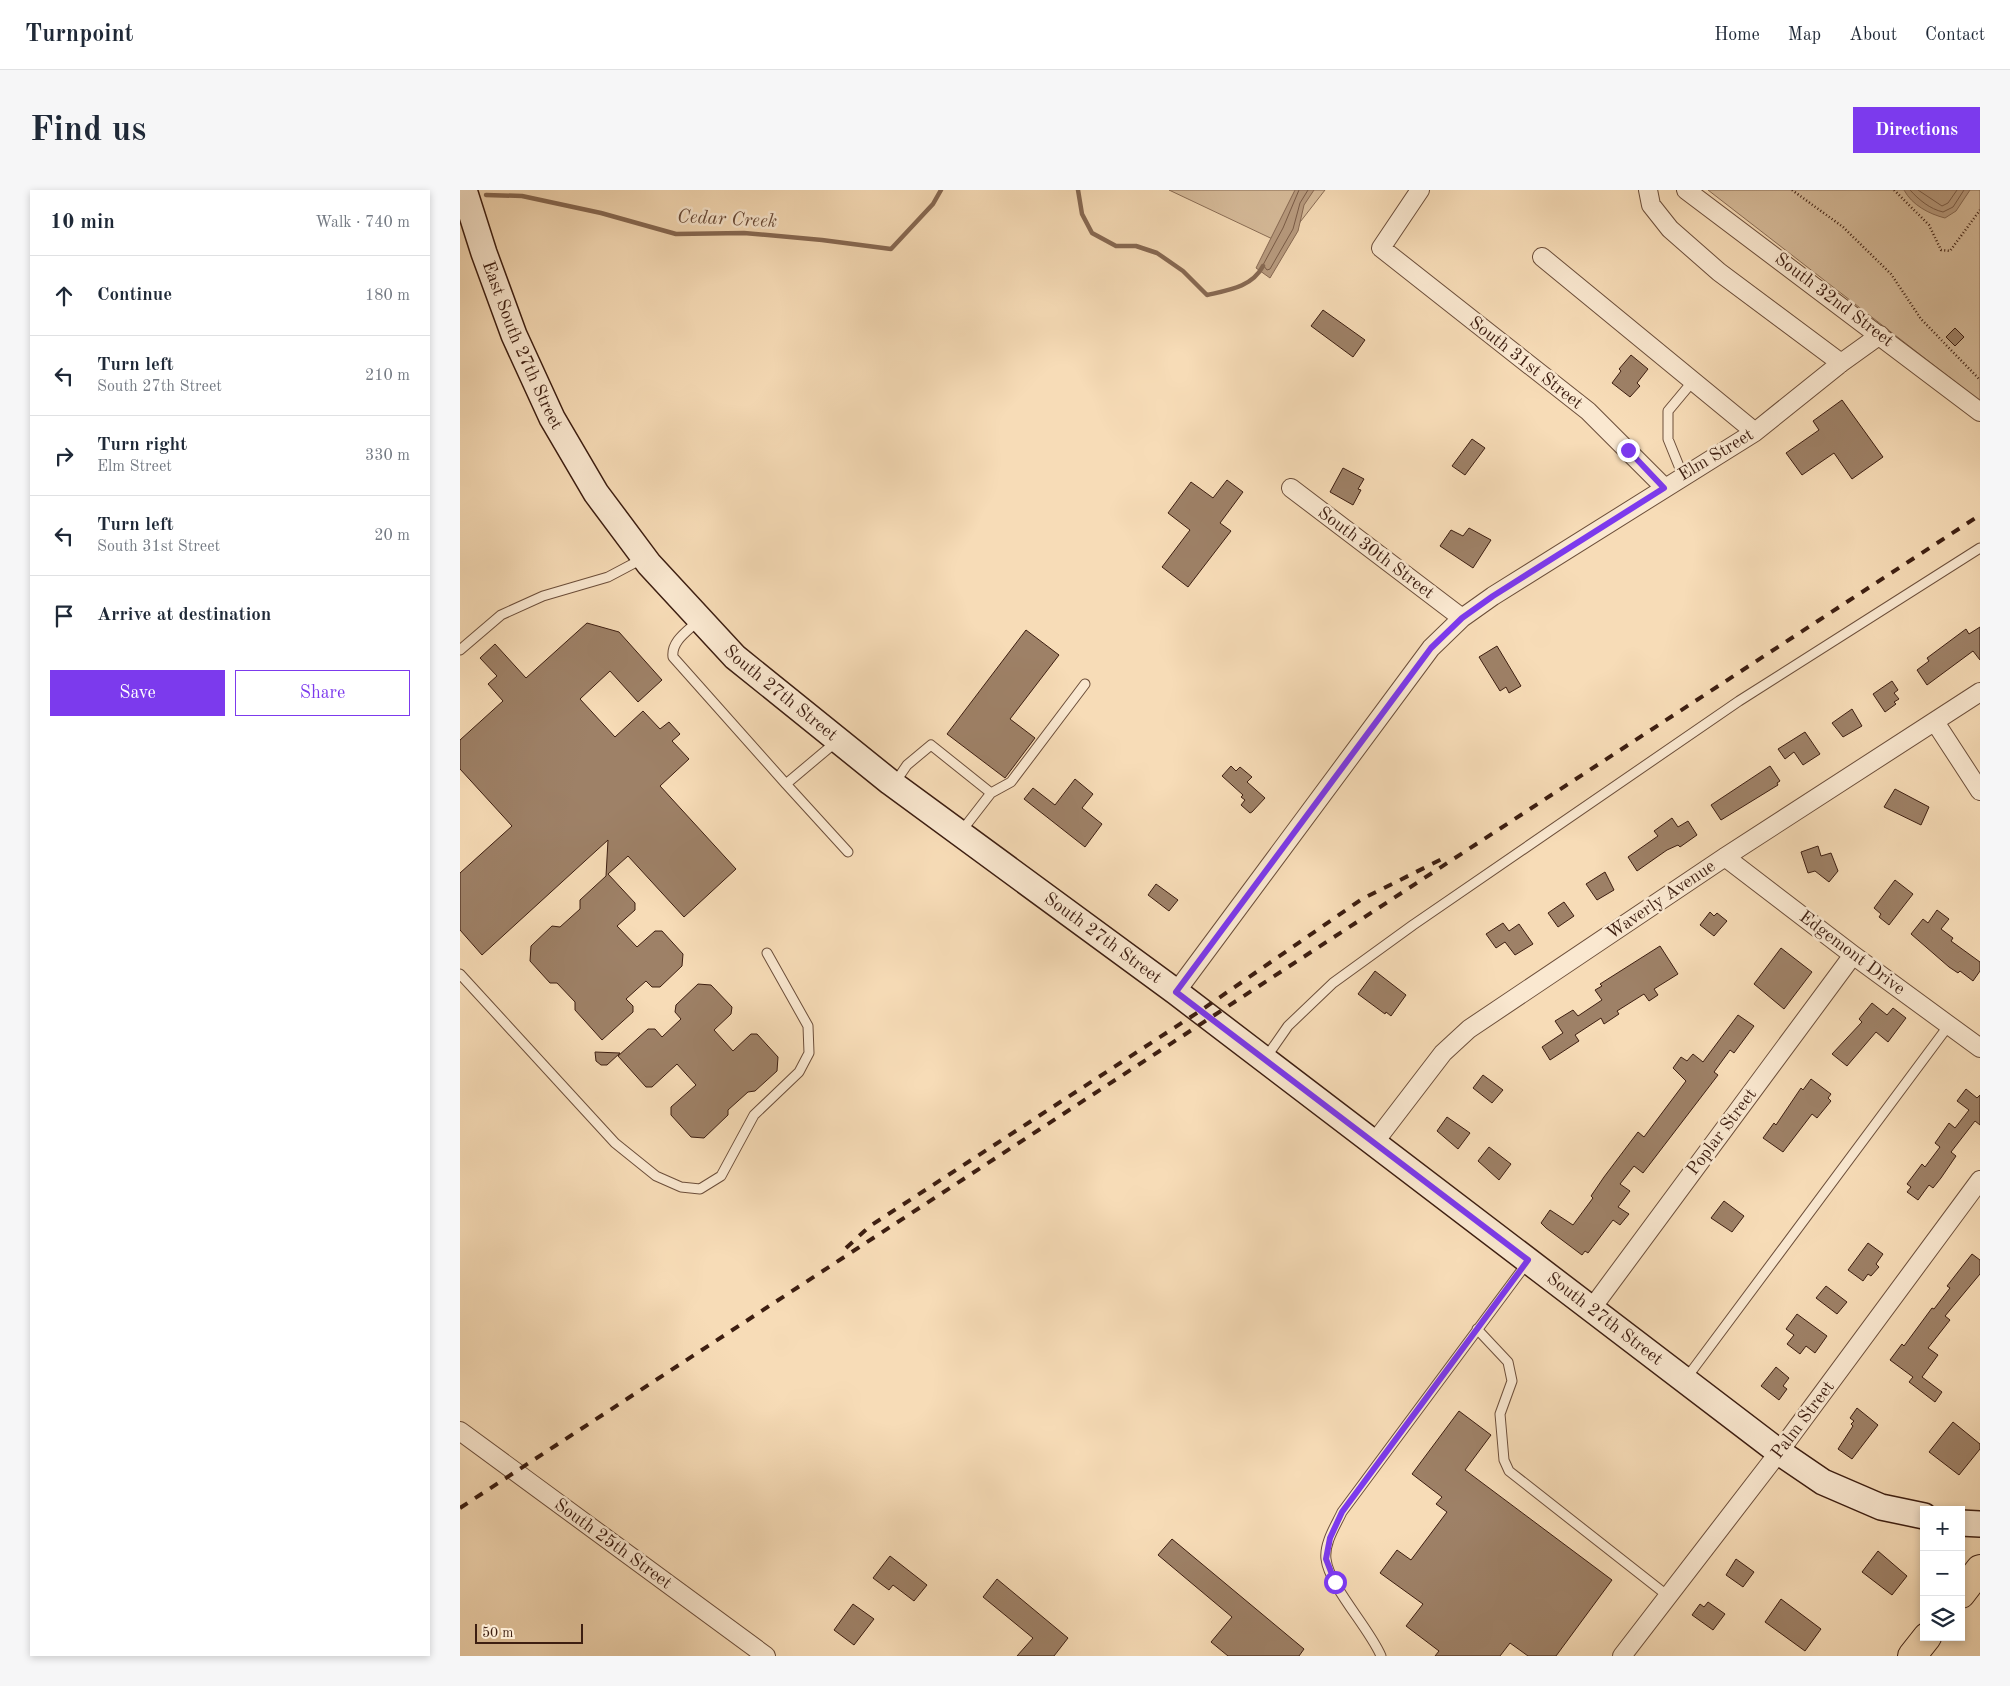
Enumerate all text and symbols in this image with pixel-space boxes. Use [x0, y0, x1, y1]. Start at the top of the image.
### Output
text: Turnpoint [25, 23, 133, 47]
text: Home [1714, 26, 1760, 44]
text: Map [1788, 26, 1821, 44]
text: About [1849, 26, 1897, 44]
text: Contact [1925, 26, 1985, 44]
button: Directions [1853, 107, 1980, 153]
text: Find us [30, 113, 146, 148]
water label: Cedar Creek [677, 208, 777, 232]
text: 10 min [50, 212, 115, 233]
text: Walk · 740 m [315, 215, 410, 231]
street label: South 32nd Street [1771, 250, 1897, 350]
street label: East South 27th Street [479, 259, 566, 433]
icon: ahead [50, 282, 78, 310]
text: Continue [97, 286, 172, 305]
text: 180 m [365, 288, 410, 304]
street label: South 31st Street [1466, 313, 1586, 413]
text: Turn left [97, 356, 174, 375]
icon: left [50, 362, 78, 390]
text: 210 m [365, 368, 410, 384]
text: South 27th Street [97, 379, 222, 395]
street label: Elm Street [1675, 426, 1757, 484]
text: Turn right [97, 436, 187, 455]
route end [1617, 439, 1640, 462]
icon: right [50, 442, 78, 470]
text: 330 m [365, 448, 410, 464]
text: Elm Street [97, 459, 172, 475]
street label: South 30th Street [1314, 504, 1438, 602]
text: Turn left [97, 516, 174, 535]
icon: left [50, 522, 78, 550]
text: 20 m [374, 528, 410, 544]
text: South 31st Street [97, 539, 220, 555]
icon: arrive [50, 602, 78, 630]
text: Arrive at destination [97, 606, 271, 625]
street label: South 27th Street [720, 642, 841, 745]
button: Save [50, 670, 225, 716]
button: Share [235, 670, 410, 716]
street label: Waverly Avenue [1603, 857, 1719, 943]
street label: South 27th Street [1041, 889, 1165, 987]
street label: Edgemont Drive [1796, 907, 1908, 999]
street label: Poplar Street [1684, 1085, 1760, 1179]
street label: South 27th Street [1543, 1269, 1666, 1369]
street label: Palm Street [1768, 1378, 1838, 1462]
street label: South 25th Street [551, 1495, 675, 1593]
map controls [1920, 1506, 1965, 1641]
button: + [1920, 1506, 1965, 1551]
button: − [1920, 1551, 1965, 1596]
route start [1324, 1571, 1347, 1594]
button: layers [1920, 1596, 1965, 1641]
scale bar [475, 1621, 582, 1644]
text: 50 m [482, 1626, 513, 1640]

